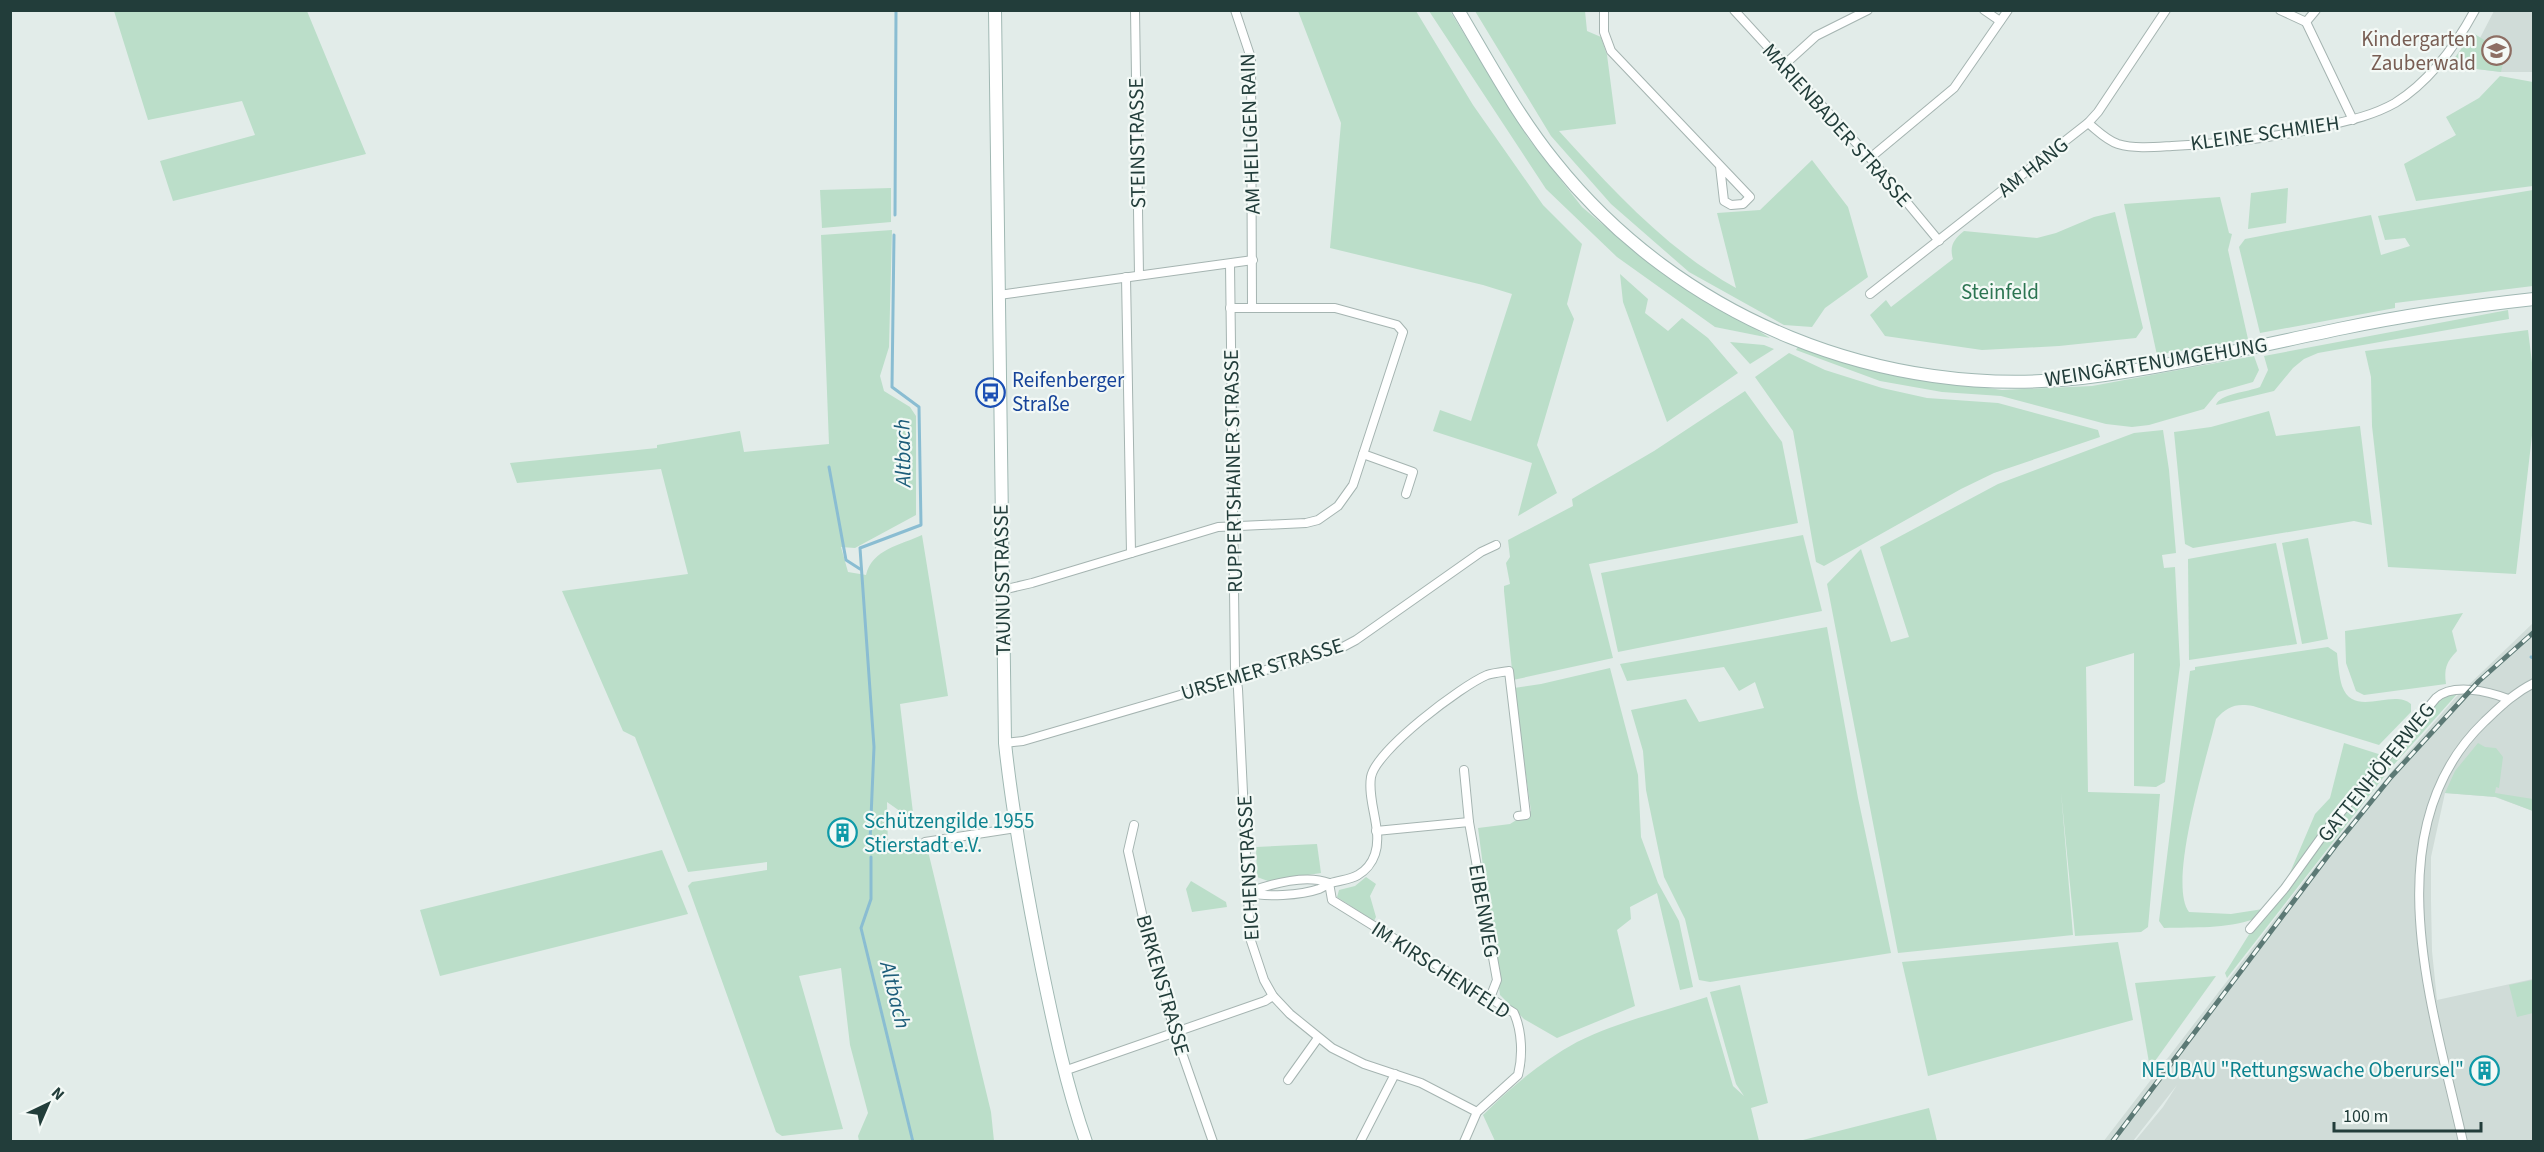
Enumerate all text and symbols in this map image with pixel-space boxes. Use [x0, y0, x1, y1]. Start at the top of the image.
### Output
place label: Kindergarten Zauberwald [2361, 24, 2476, 78]
school or university icon: Kindergarten Zauberwald [2481, 35, 2513, 67]
street label: MARIENBADER STRASSE [1755, 36, 1919, 214]
street label: AM HEILIGEN RAIN [1232, 53, 1268, 215]
street label: STEINSTRASSE [1121, 77, 1153, 209]
street label: KLEINE SCHMIEH [2189, 108, 2341, 158]
street label: AM HANG [1991, 130, 2075, 204]
park label: Steinfeld [1961, 277, 2039, 307]
street label: WEINGÄRTENUMGEHUNG [2042, 330, 2270, 394]
street label: RUPPERTSHAINER STRASSE [1216, 349, 1250, 593]
place label: Reifenberger Straße [1012, 365, 1125, 419]
bus stop icon: Reifenberger Straße [975, 376, 1007, 408]
water label: Altbach [886, 418, 920, 490]
street label: TAUNUSSTRASSE [986, 504, 1018, 656]
street label: URSEMER STRASSE [1177, 630, 1347, 708]
street label: GATTENHÖFERWEG [2310, 696, 2442, 848]
street label: EICHENSTRASSE [1229, 795, 1267, 941]
place label: Schützengilde 1955 Stierstadt e.V. [864, 806, 1034, 860]
building icon: Schützengilde 1955 Stierstadt e.V. [827, 817, 859, 849]
street label: EIBENWEG [1461, 862, 1507, 960]
street label: BIRKENSTRASSE [1129, 911, 1197, 1059]
street label: IM KIRSCHENFELD [1366, 914, 1516, 1026]
water label: Altbach [871, 956, 919, 1032]
building icon: NEUBAU "Rettungswache Oberursel" [2469, 1054, 2501, 1086]
place label: NEUBAU "Rettungswache Oberursel" [2141, 1055, 2464, 1085]
north arrow [18, 1074, 78, 1134]
text: N [46, 1082, 69, 1106]
scale bar [2334, 1095, 2481, 1133]
text: 100 m [2343, 1104, 2388, 1129]

